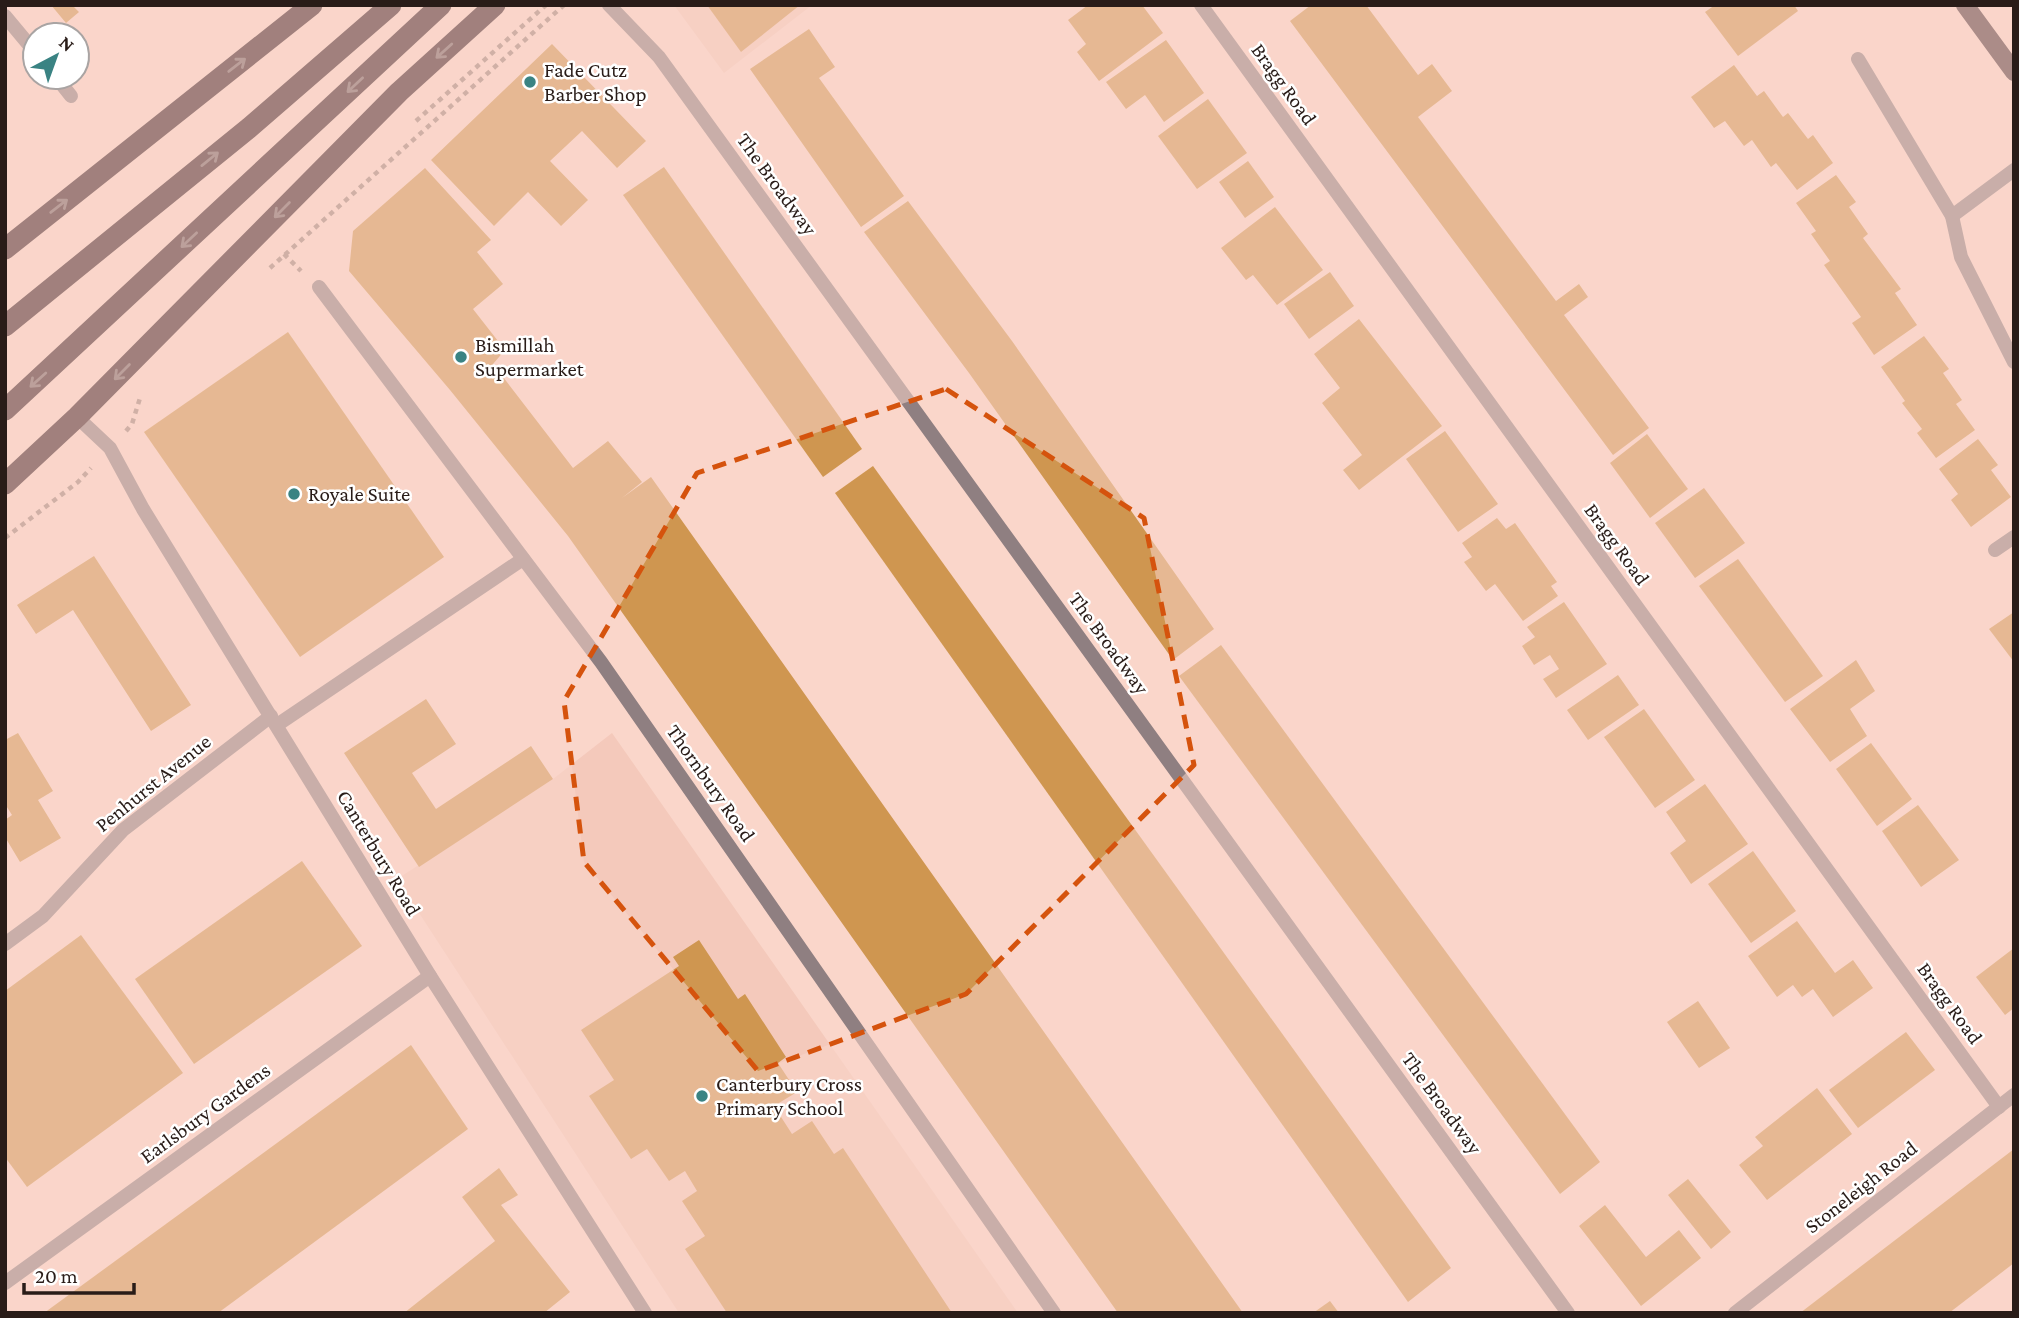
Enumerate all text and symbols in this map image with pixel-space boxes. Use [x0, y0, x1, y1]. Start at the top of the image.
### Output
north arrow [21, 21, 91, 91]
text: N [55, 31, 79, 56]
street label: Bragg Road [1246, 38, 1322, 130]
one-way arrow [435, 43, 453, 59]
one-way arrow [227, 57, 245, 72]
place label: Fade Cutz Barber Shop [544, 58, 647, 106]
marker: Fade Cutz Barber Shop [522, 74, 538, 90]
one-way arrow [347, 77, 364, 94]
street label: The Broadway [732, 128, 822, 240]
one-way arrow [201, 152, 219, 167]
one-way arrow [49, 199, 67, 214]
one-way arrow [274, 202, 291, 219]
one-way arrow [181, 232, 198, 249]
place label: Bismillah Supermarket [475, 333, 585, 381]
marker: Bismillah Supermarket [453, 349, 469, 365]
one-way arrow [114, 363, 131, 380]
one-way arrow [29, 372, 47, 388]
place label: Royale Suite [308, 482, 410, 506]
marker: Royale Suite [286, 486, 302, 502]
street label: Bragg Road [1579, 498, 1655, 590]
street label: The Broadway [1064, 587, 1154, 699]
street label: Thornbury Road [662, 720, 760, 846]
street label: Penhurst Avenue [91, 729, 215, 837]
street label: Canterbury Road [332, 786, 426, 920]
street label: Bragg Road [1912, 957, 1988, 1049]
street label: The Broadway [1397, 1047, 1487, 1159]
street label: Earlsbury Gardens [135, 1058, 275, 1168]
place label: Canterbury Cross Primary School [716, 1072, 862, 1120]
marker: Canterbury Cross Primary School [694, 1088, 710, 1104]
street label: Stoneleigh Road [1800, 1136, 1922, 1238]
scale bar [24, 1252, 135, 1296]
text: 20 m [35, 1264, 78, 1288]

